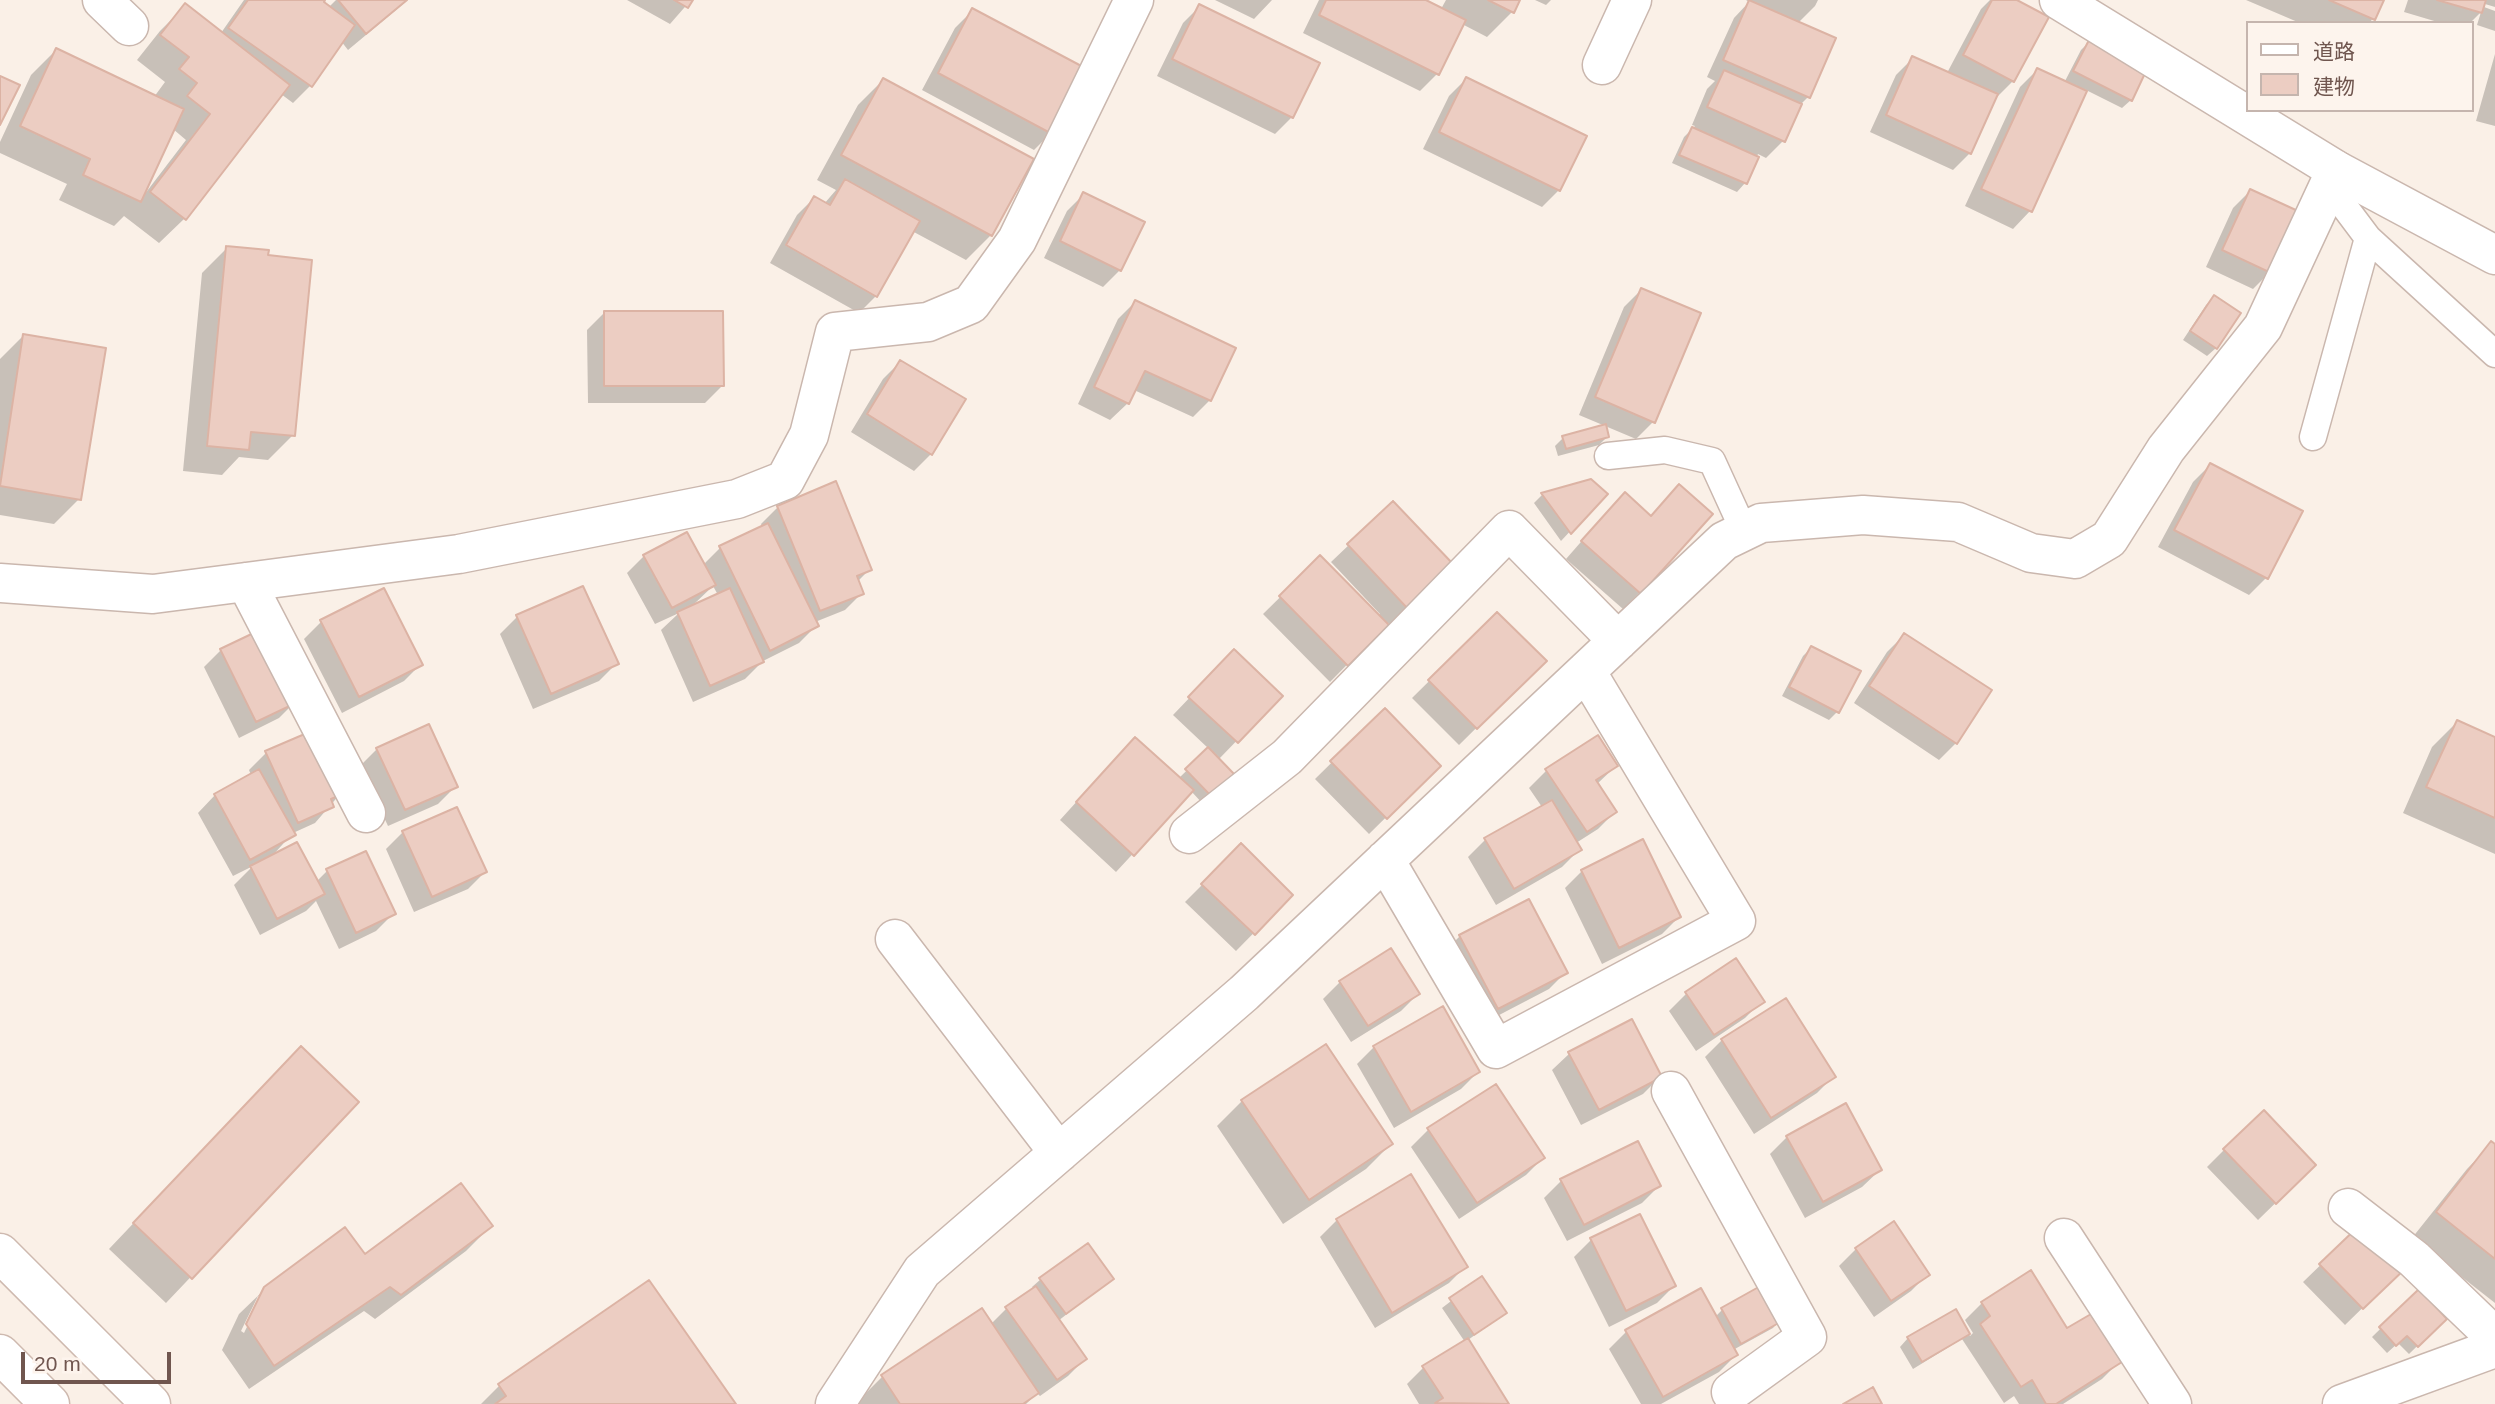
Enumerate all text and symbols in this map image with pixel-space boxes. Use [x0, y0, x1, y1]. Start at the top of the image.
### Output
legend [2246, 21, 2474, 112]
text: 道路 [2313, 40, 2355, 63]
text: 建物 [2313, 75, 2355, 98]
scale bar [24, 1338, 175, 1382]
text: 20 m [34, 1352, 81, 1375]

